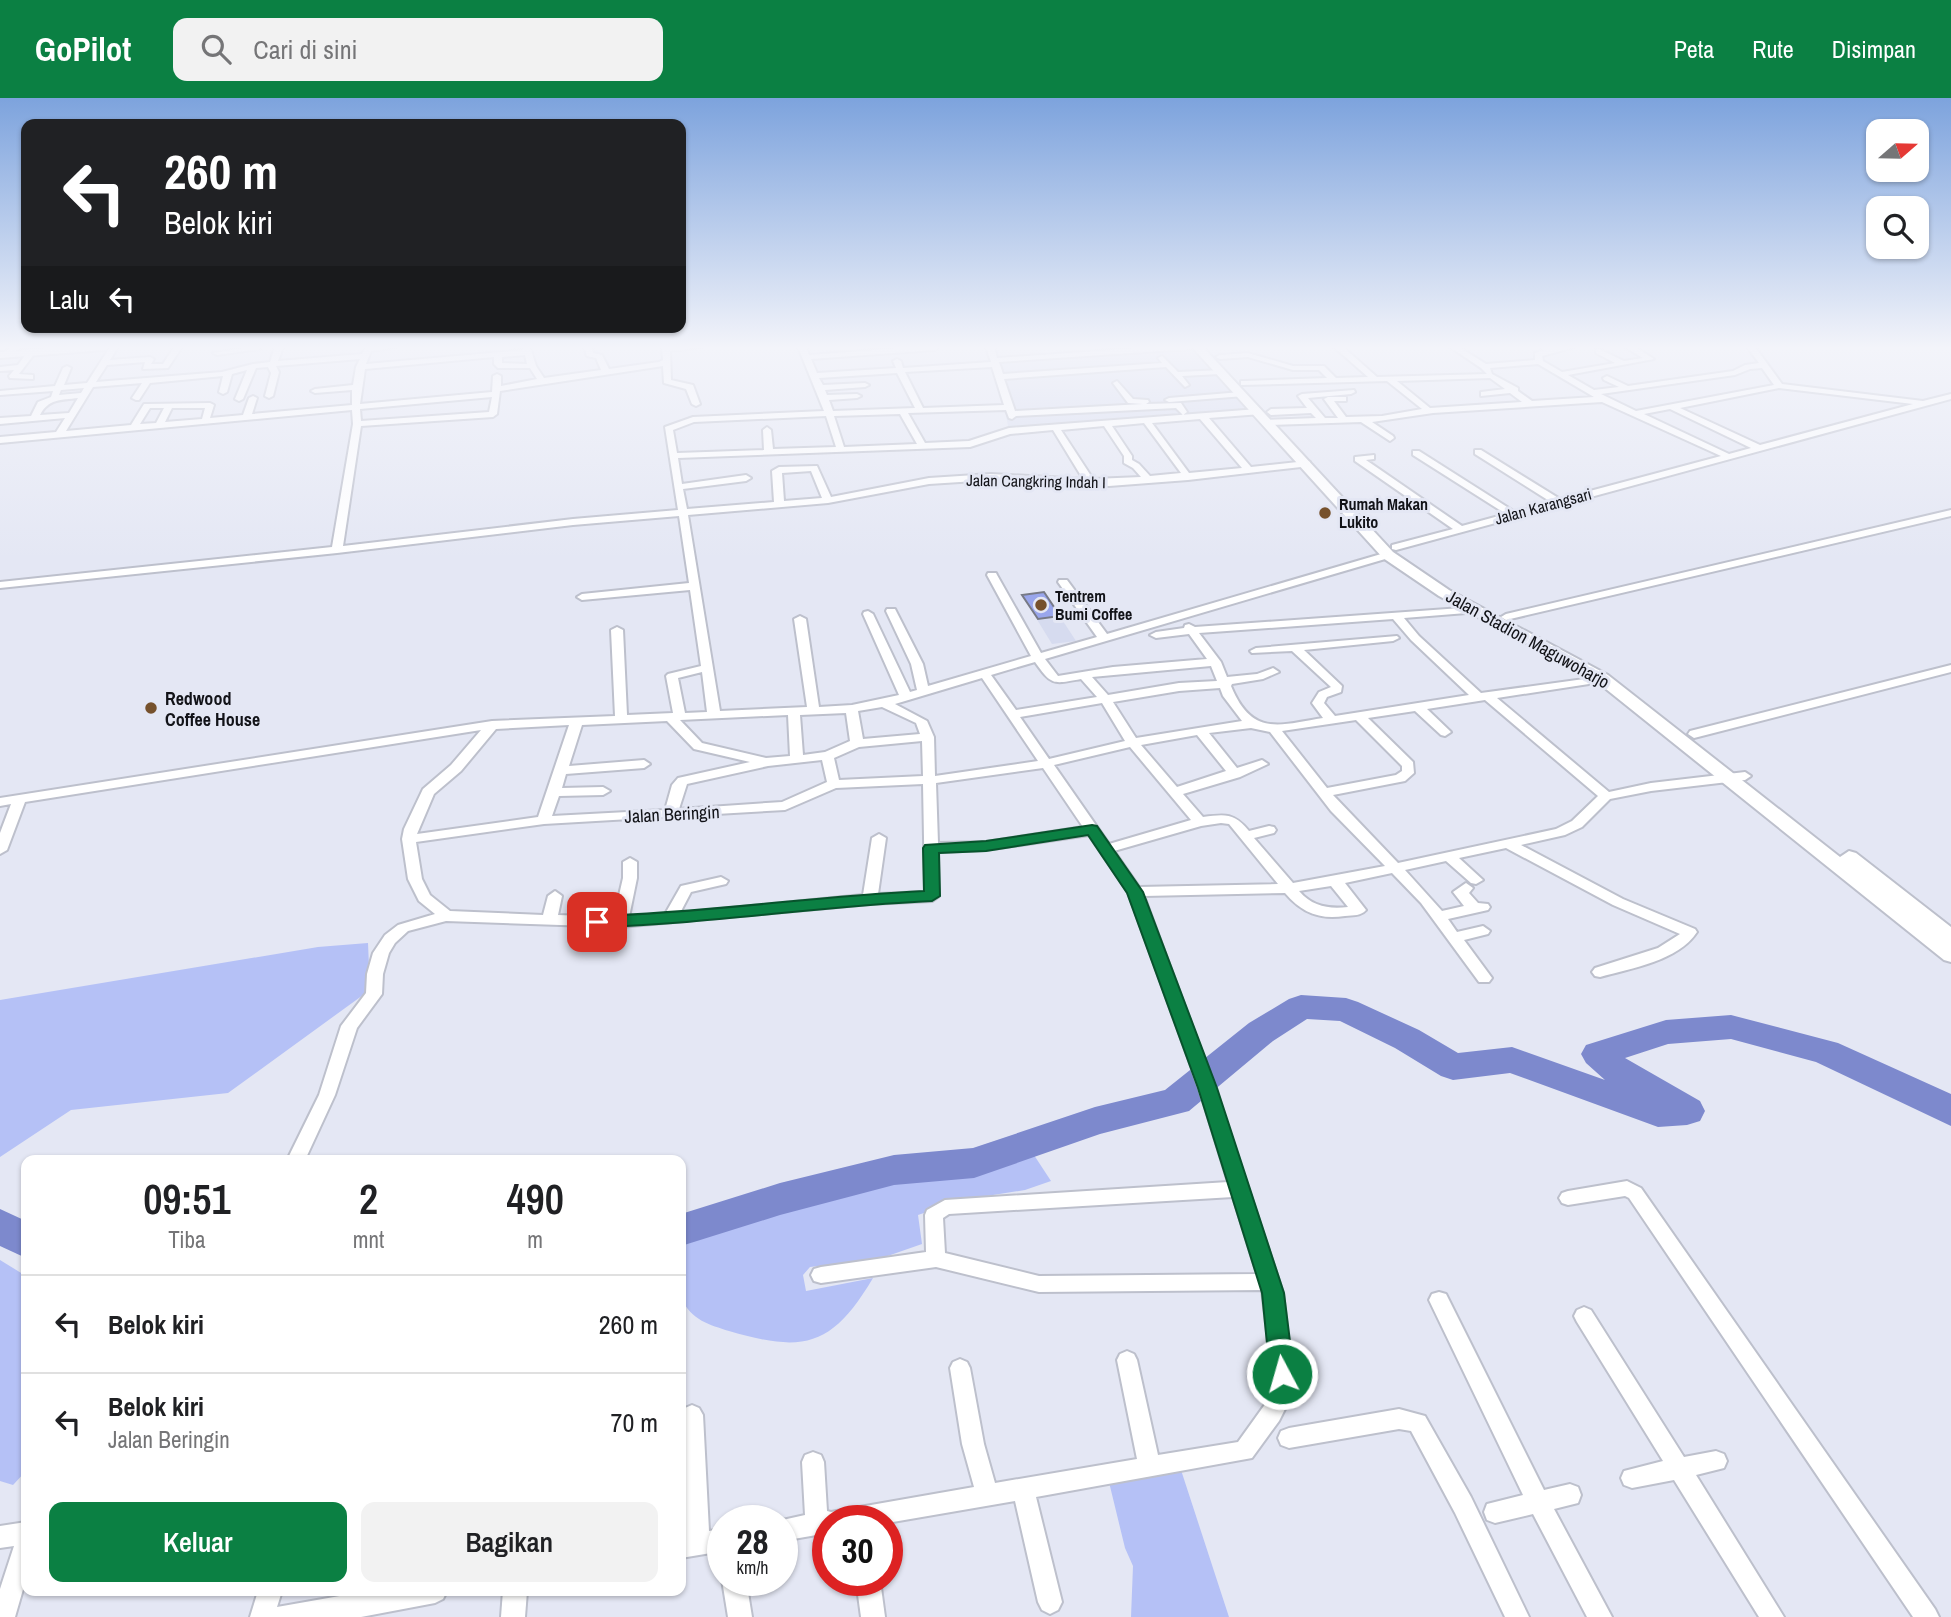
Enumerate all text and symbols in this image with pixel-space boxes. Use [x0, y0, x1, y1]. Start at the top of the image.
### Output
search box [173, 18, 663, 81]
text: GoPilot [35, 27, 131, 71]
icon: search [197, 30, 235, 68]
text: Cari di sini [253, 32, 358, 67]
text: Peta [1674, 33, 1714, 65]
text: Rute [1752, 33, 1794, 65]
text: Disimpan [1832, 33, 1916, 65]
north arrow [1866, 119, 1928, 182]
map controls [1866, 119, 1929, 259]
text: 260 m [164, 138, 278, 204]
icon: left [49, 147, 140, 238]
button: search [1866, 196, 1929, 259]
text: Belok kiri [164, 201, 273, 244]
icon: left [103, 280, 141, 318]
text: Lalu [49, 282, 89, 317]
street label: Jalan Cangkring Indah I [966, 469, 1106, 493]
street label: Jalan Karangsari [1492, 483, 1594, 529]
place label: Rumah Makan Lukito [1339, 493, 1428, 533]
marker: Rumah Makan Lukito [1317, 505, 1333, 521]
street label: Jalan Stadion Maguwoharjo [1442, 584, 1614, 694]
place label: Tentrem Bumi Coffee [1055, 585, 1132, 625]
marker: Tentrem Bumi Coffee [1033, 597, 1049, 613]
place label: Redwood Coffee House [165, 686, 260, 732]
marker: Redwood Coffee House [143, 700, 159, 716]
street label: Jalan Beringin [624, 799, 720, 829]
pin [567, 892, 627, 952]
icon: arrive [578, 903, 616, 941]
text: 09:51 [143, 1171, 231, 1227]
text: 2 [359, 1171, 378, 1227]
text: 490 [506, 1171, 564, 1227]
text: Tiba [168, 1224, 206, 1255]
text: mnt [353, 1224, 384, 1255]
text: m [527, 1224, 543, 1255]
icon: left [49, 1305, 87, 1343]
text: Belok kiri [108, 1307, 204, 1342]
text: 260 m [599, 1307, 658, 1342]
position arrow [1245, 1337, 1319, 1411]
text: Belok kiri [108, 1389, 204, 1424]
icon: left [49, 1403, 87, 1441]
text: 70 m [611, 1405, 658, 1440]
text: Jalan Beringin [108, 1424, 230, 1455]
button: Keluar [49, 1502, 347, 1582]
button: Bagikan [361, 1502, 658, 1582]
speed limit sign: 30 [812, 1505, 903, 1596]
text: 28 [737, 1518, 768, 1565]
text: km/h [737, 1555, 769, 1580]

